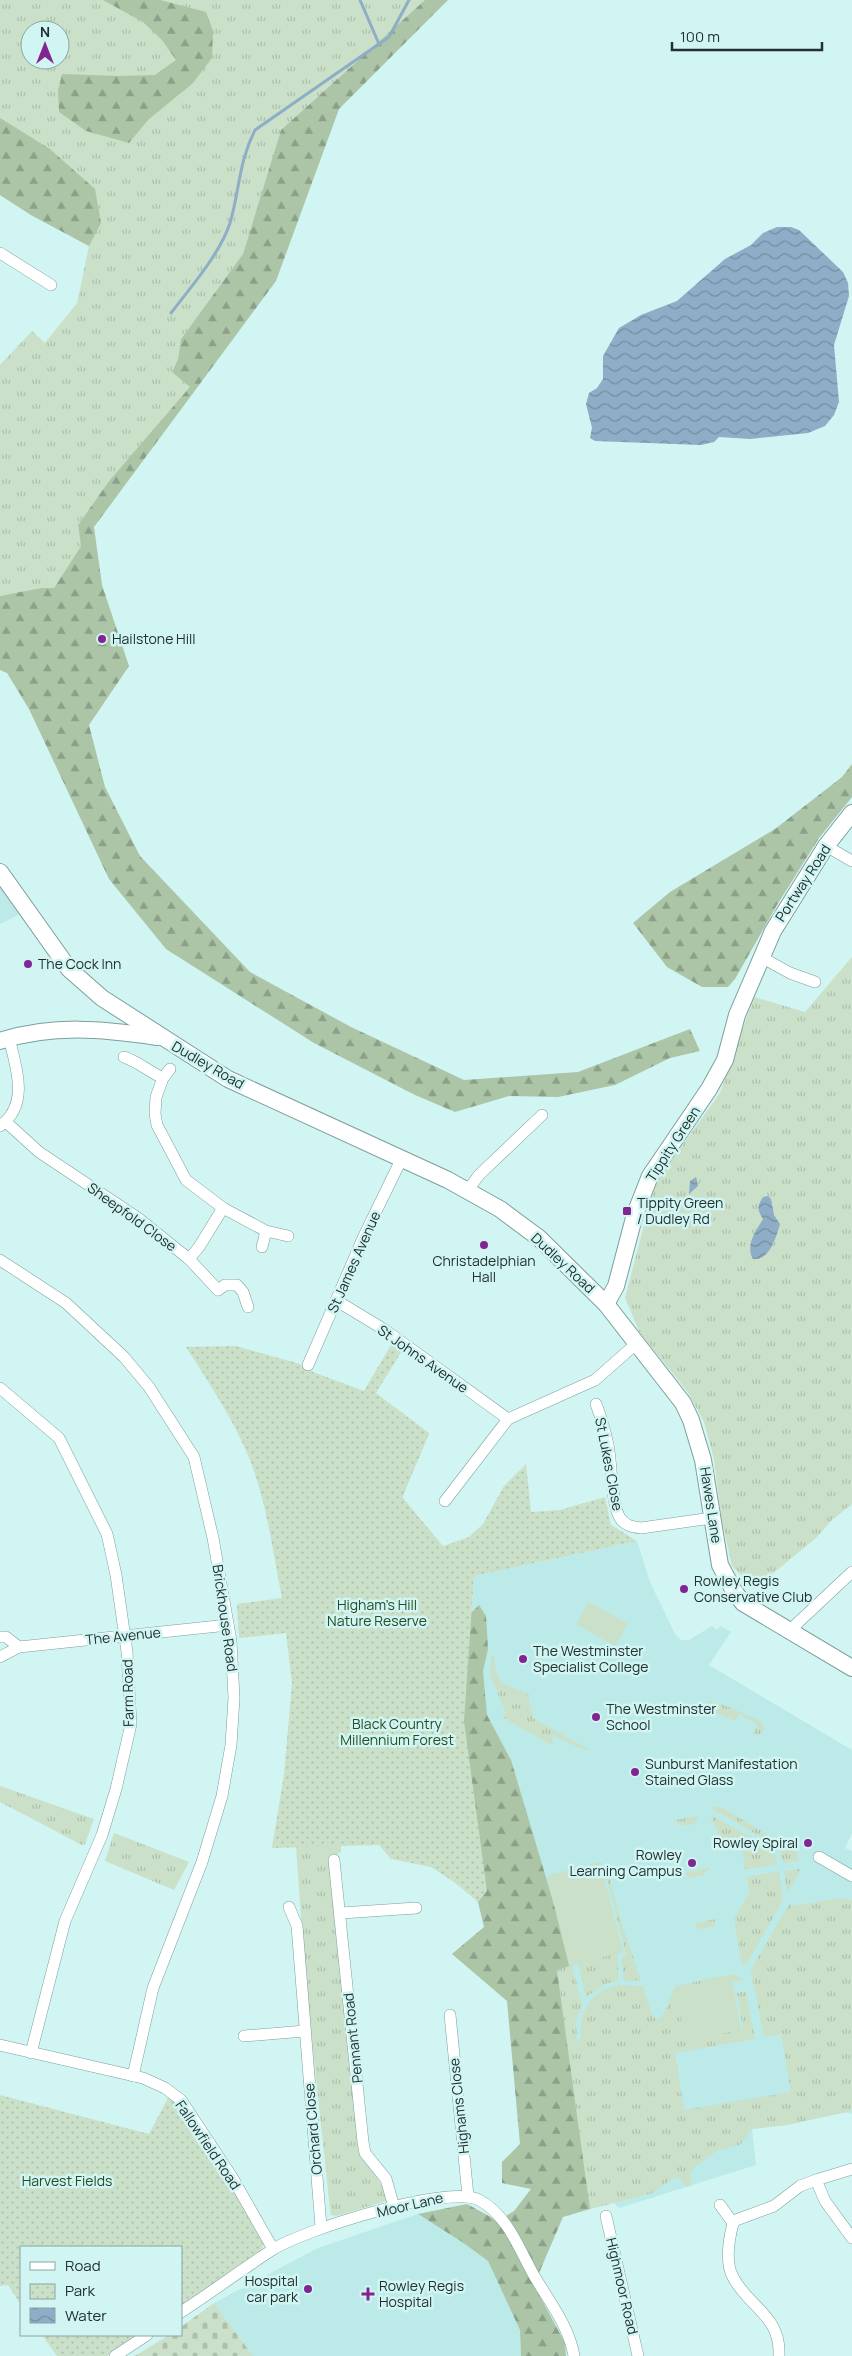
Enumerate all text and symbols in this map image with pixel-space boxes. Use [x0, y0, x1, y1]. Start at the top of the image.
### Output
north arrow [20, 20, 70, 70]
scale bar [672, 20, 822, 52]
text: N [40, 22, 50, 41]
text: 100 m [680, 26, 720, 47]
place label: Hailstone Hill [112, 629, 196, 648]
marker: Hailstone Hill [96, 633, 108, 645]
street label: Portway Road [771, 840, 835, 925]
place label: The Cock Inn [38, 954, 121, 973]
marker: The Cock Inn [22, 958, 34, 970]
street label: Dudley Road [169, 1036, 248, 1093]
street label: Tippity Green [641, 1102, 704, 1185]
street label: Sheepfold Close [84, 1178, 181, 1255]
place label: Tippity Green / Dudley Rd [637, 1193, 723, 1228]
marker: Tippity Green / Dudley Rd [621, 1205, 633, 1217]
street label: St James Avenue [323, 1208, 384, 1316]
street label: Dudley Road [527, 1228, 599, 1297]
marker: Christadelphian Hall [478, 1239, 490, 1251]
place label: Christadelphian Hall [432, 1251, 536, 1286]
street label: St Johns Avenue [374, 1320, 472, 1397]
street label: St Lukes Close [591, 1416, 628, 1512]
street label: Hawes Lane [696, 1465, 727, 1545]
street label: Brickhouse Road [209, 1563, 242, 1673]
place label: Rowley Regis Conservative Club [694, 1571, 812, 1606]
marker: Rowley Regis Conservative Club [678, 1583, 690, 1595]
park label: Higham's Hill Nature Reserve [327, 1595, 427, 1630]
street label: The Avenue [84, 1622, 162, 1649]
place label: The Westminster Specialist College [533, 1641, 648, 1676]
marker: The Westminster Specialist College [517, 1653, 529, 1665]
street label: Farm Road [117, 1659, 138, 1727]
place label: The Westminster School [606, 1699, 716, 1734]
marker: The Westminster School [590, 1711, 602, 1723]
park label: Black Country Millennium Forest [340, 1714, 454, 1749]
place label: Sunburst Manifestation Stained Glass [645, 1754, 798, 1789]
marker: Sunburst Manifestation Stained Glass [629, 1766, 641, 1778]
place label: Rowley Spiral [713, 1833, 798, 1852]
marker: Rowley Spiral [802, 1837, 814, 1849]
place label: Rowley Learning Campus [569, 1845, 683, 1880]
marker: Rowley Learning Campus [686, 1857, 698, 1869]
street label: Pennant Road [338, 1992, 367, 2084]
street label: Highams Close [444, 2057, 473, 2155]
street label: Orchard Close [299, 2082, 326, 2176]
street label: Fallowfield Road [171, 2096, 245, 2193]
park label: Harvest Fields [22, 2171, 112, 2190]
street label: Moor Lane [375, 2188, 445, 2221]
street label: Highmoor Road [602, 2236, 643, 2336]
legend [20, 2246, 182, 2336]
text: Road [65, 2255, 101, 2276]
place label: Hospital car park [245, 2271, 299, 2306]
place label: Rowley Regis Hospital [379, 2276, 464, 2311]
text: Park [65, 2280, 95, 2301]
marker: Hospital car park [302, 2283, 314, 2295]
marker: Rowley Regis Hospital [361, 2287, 375, 2301]
text: Water [65, 2305, 107, 2326]

